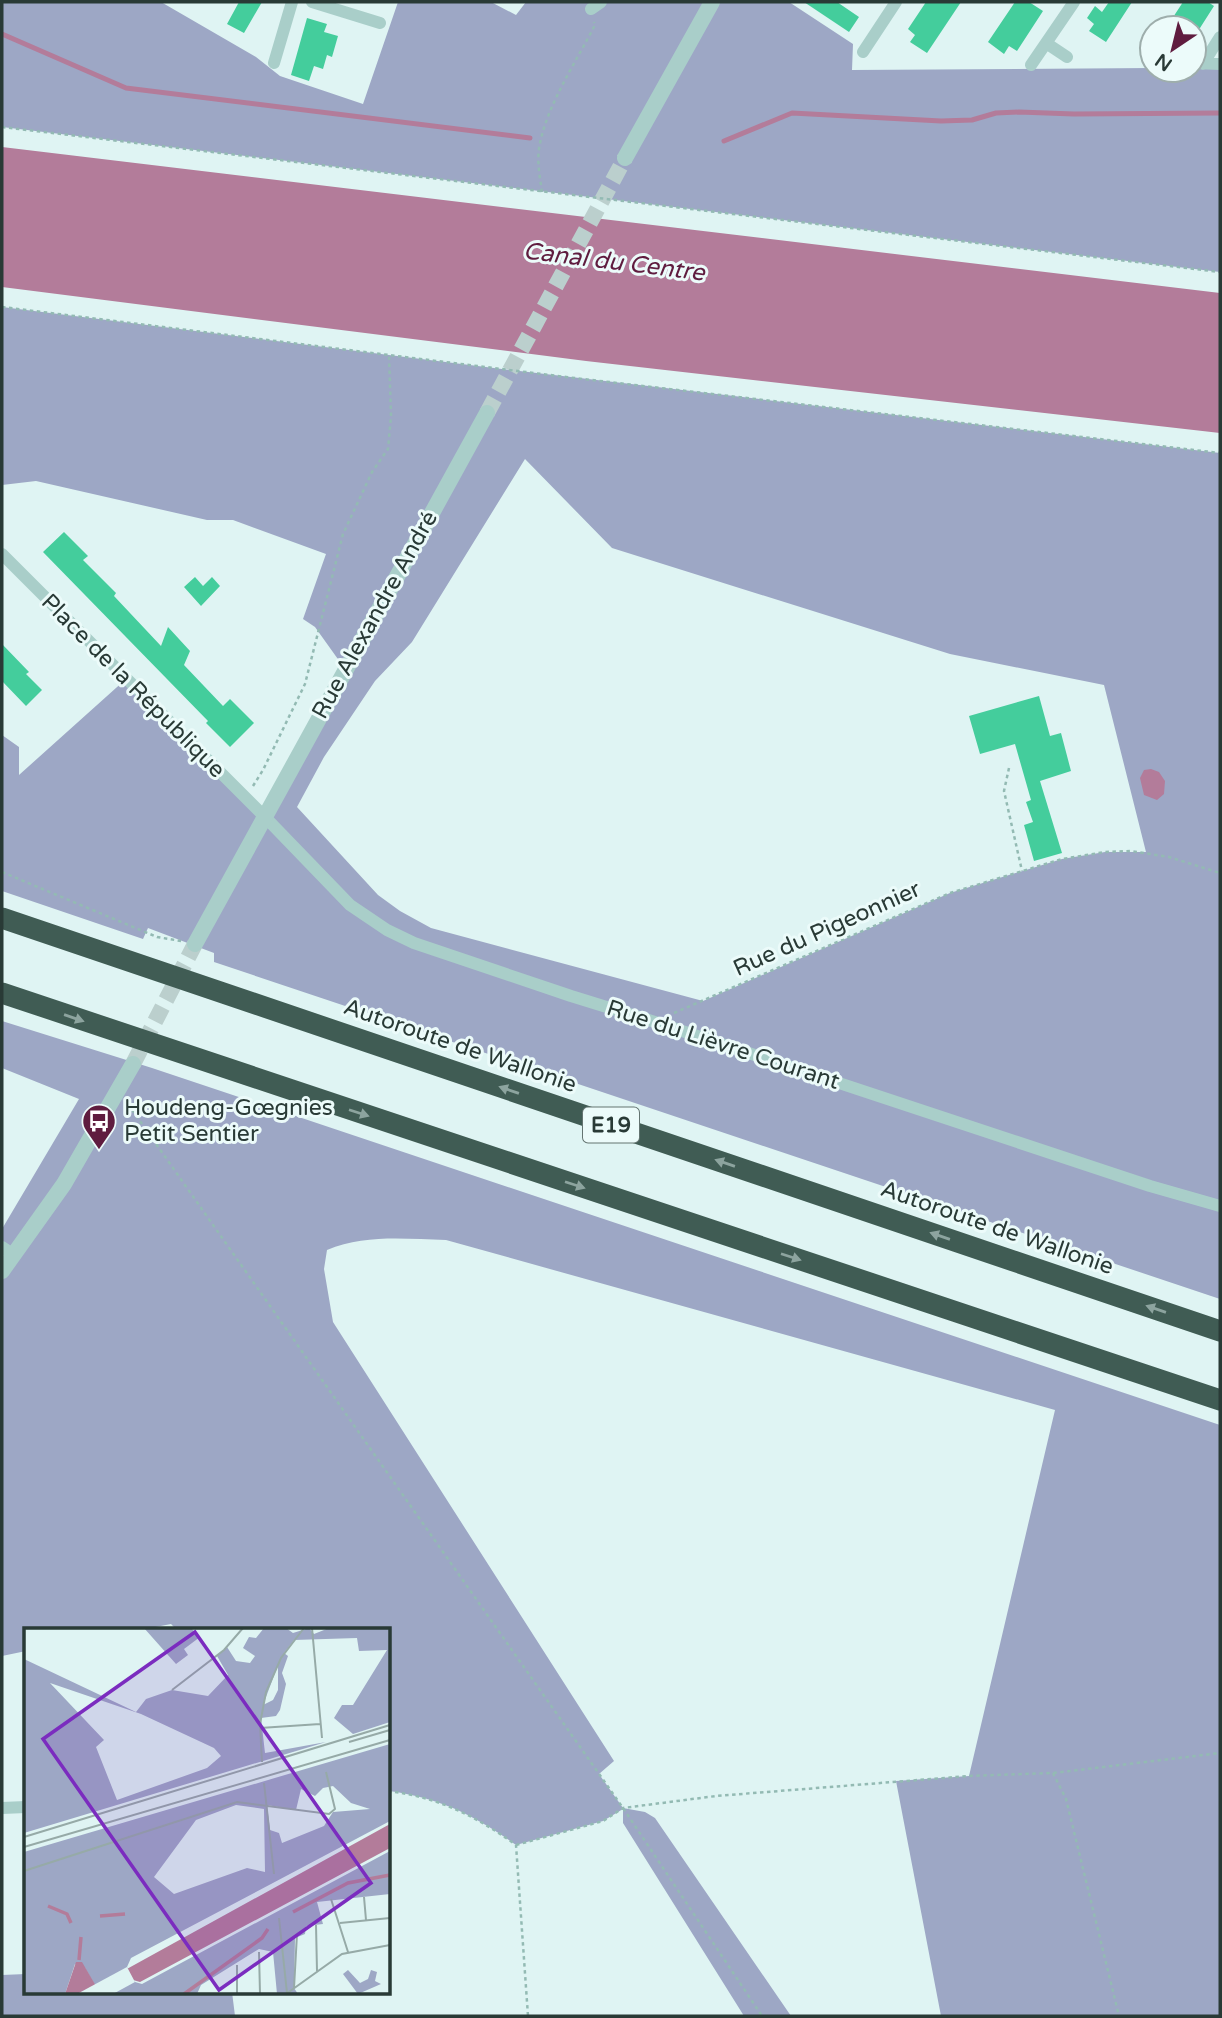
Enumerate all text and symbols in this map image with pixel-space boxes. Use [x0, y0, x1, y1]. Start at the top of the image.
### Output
north arrow [1138, 14, 1208, 84]
text: N [1151, 49, 1176, 75]
water label: Canal du Centre [522, 237, 708, 288]
street label: Rue Alexandre André [306, 506, 444, 724]
street label: Place de la République [35, 588, 231, 784]
street label: Rue du Pigeonnier [729, 875, 925, 983]
street label: Autoroute de Wallonie [340, 993, 580, 1099]
street label: Rue du Lièvre Courant [603, 994, 843, 1096]
one-way arrow [64, 1013, 85, 1024]
one-way arrow [499, 1084, 520, 1095]
place label: Houdeng-Gœgnies Petit Sentier [124, 1094, 333, 1148]
bus stop icon: Houdeng-Gœgnies Petit Sentier [80, 1102, 118, 1151]
road number: E19 [583, 1108, 639, 1142]
one-way arrow [349, 1109, 370, 1119]
one-way arrow [714, 1157, 735, 1168]
street label: Autoroute de Wallonie [877, 1175, 1117, 1281]
one-way arrow [565, 1180, 586, 1191]
one-way arrow [930, 1230, 951, 1241]
one-way arrow [781, 1252, 802, 1263]
one-way arrow [1145, 1303, 1166, 1314]
inset map [24, 1628, 390, 1994]

